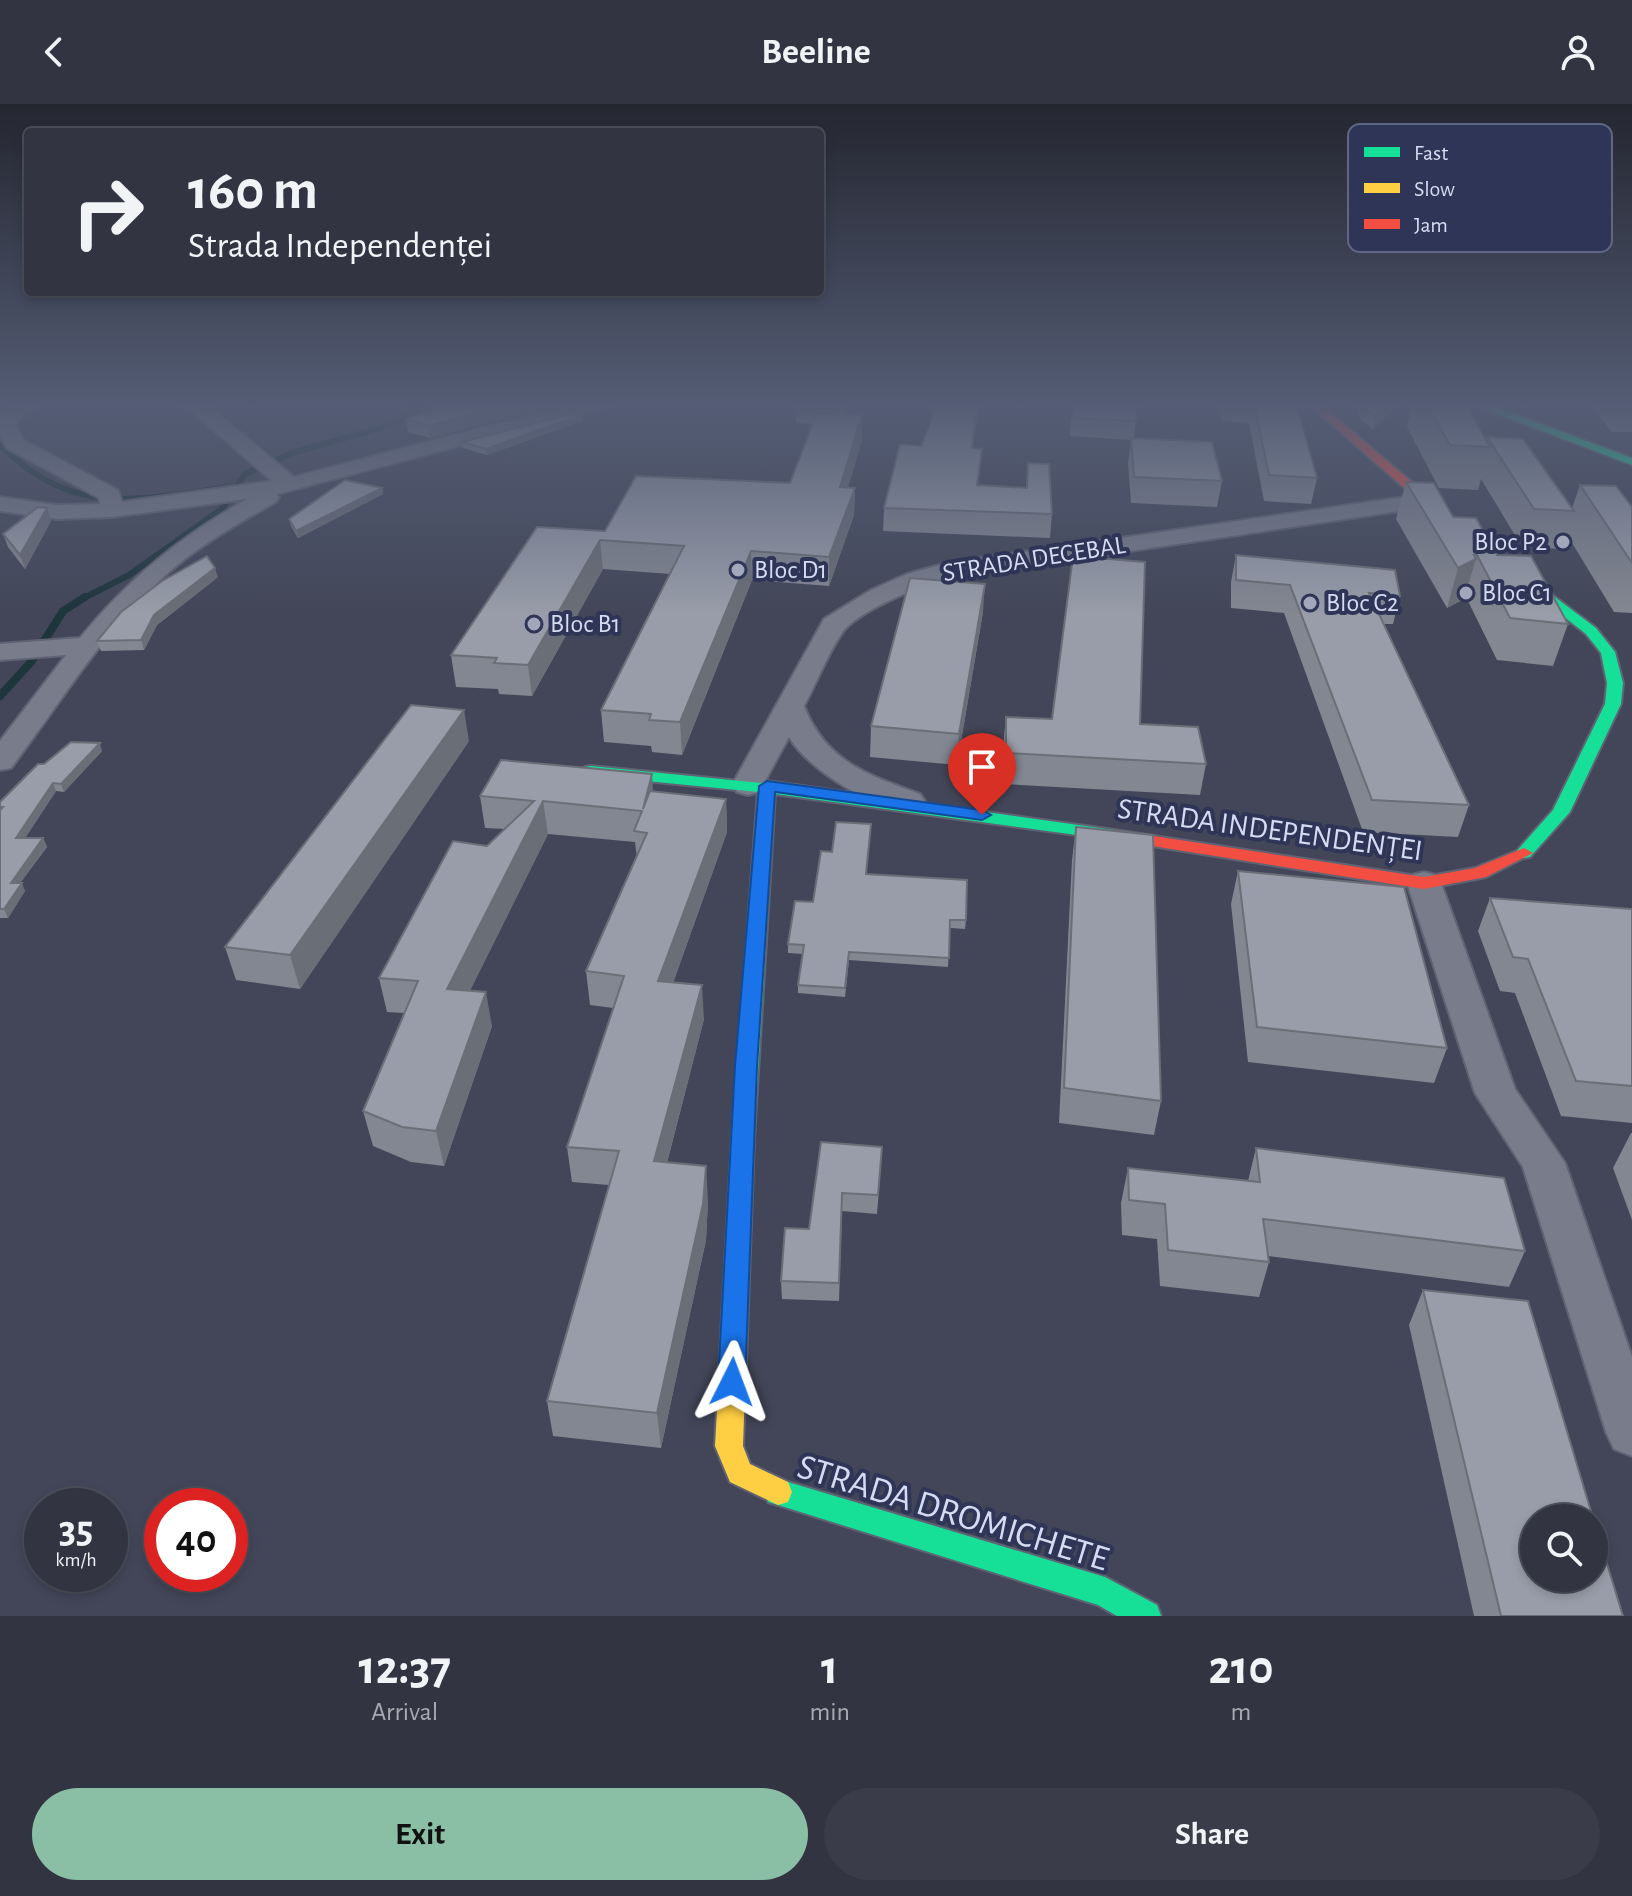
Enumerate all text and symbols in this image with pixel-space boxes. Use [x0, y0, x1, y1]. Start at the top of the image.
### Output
icon: back [32, 30, 76, 74]
icon: person [1556, 30, 1600, 74]
text: Beeline [761, 34, 871, 70]
legend [1348, 124, 1612, 252]
text: Fast [1414, 142, 1448, 164]
icon: right [56, 160, 160, 264]
text: 160 m [188, 163, 318, 219]
text: Slow [1414, 178, 1455, 200]
text: Jam [1414, 214, 1448, 236]
text: Strada Independenței [188, 228, 492, 264]
place label: Bloc P2 [1474, 529, 1547, 555]
street label: STRADA DECEBAL [941, 532, 1127, 586]
marker: Bloc P2 [1554, 533, 1572, 551]
place label: Bloc D1 [754, 557, 827, 583]
marker: Bloc D1 [729, 561, 747, 579]
place label: Bloc C1 [1482, 580, 1552, 606]
marker: Bloc C1 [1457, 584, 1475, 602]
place label: Bloc C2 [1326, 590, 1399, 616]
marker: Bloc C2 [1301, 594, 1319, 612]
place label: Bloc B1 [550, 611, 620, 637]
marker: Bloc B1 [525, 615, 543, 633]
pin [948, 733, 1016, 815]
icon: arrive [960, 745, 1004, 789]
street label: STRADA INDEPENDENȚEI [1115, 794, 1424, 868]
position arrow [690, 1340, 774, 1424]
street label: STRADA DROMICHETE [793, 1449, 1113, 1577]
speed limit sign: 40 [144, 1488, 248, 1592]
map controls [1520, 1504, 1608, 1592]
button: search [1520, 1504, 1608, 1592]
text: 35 [59, 1510, 93, 1550]
text: km/h [55, 1550, 97, 1570]
text: 12:37 [359, 1645, 451, 1693]
text: 1 [821, 1645, 838, 1693]
text: 210 [1209, 1645, 1273, 1693]
text: Arrival [371, 1699, 438, 1725]
text: min [809, 1699, 850, 1725]
text: m [1231, 1699, 1251, 1725]
button: Exit [32, 1788, 808, 1880]
button: Share [824, 1788, 1600, 1880]

